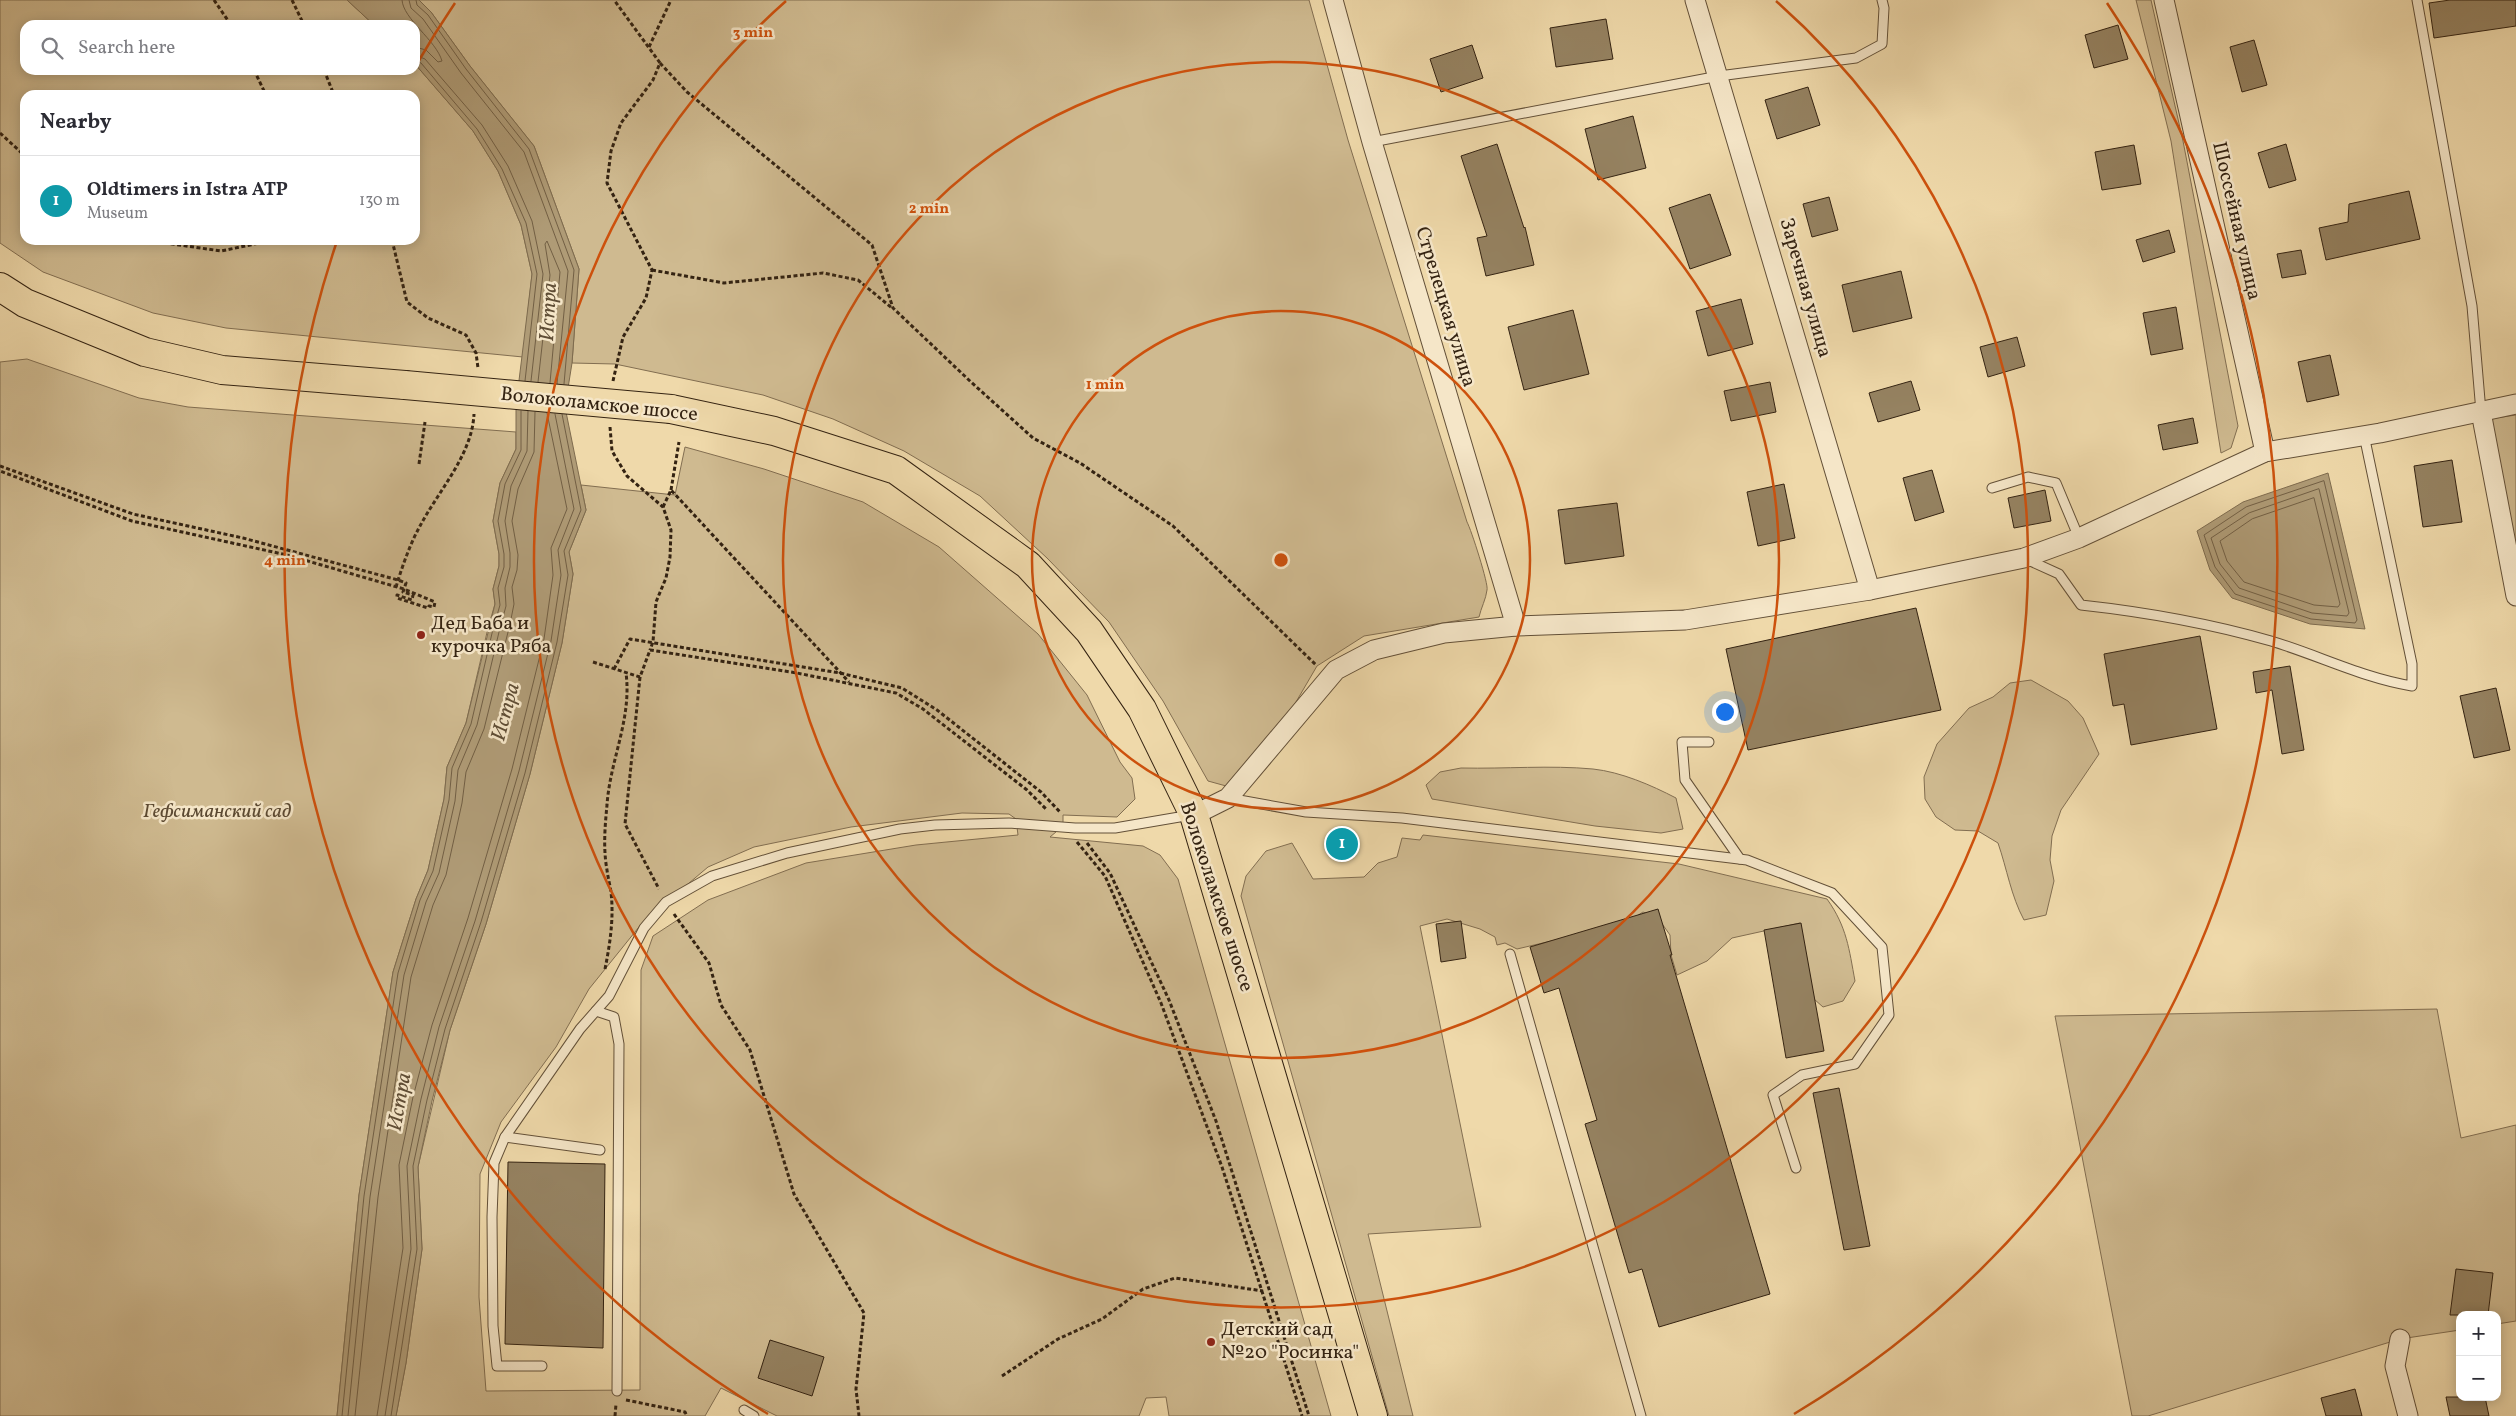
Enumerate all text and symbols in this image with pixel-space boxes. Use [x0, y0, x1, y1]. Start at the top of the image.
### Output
search box [20, 20, 420, 75]
text: 3 min [733, 23, 773, 44]
icon: search [38, 34, 66, 62]
text: Search here [78, 35, 175, 61]
text: Nearby [40, 108, 111, 137]
street label: Шоссейная улица [2204, 139, 2268, 303]
text: Oldtimers in Istra ATP [87, 177, 288, 203]
text: 1 [53, 190, 59, 212]
text: 130 m [359, 190, 400, 212]
text: 2 min [909, 199, 949, 220]
text: Museum [87, 203, 148, 225]
street label: Заречная улица [1772, 215, 1838, 361]
street label: Стрелецкая улица [1407, 223, 1483, 391]
water label: Истра [533, 282, 565, 342]
text: 1 min [1086, 375, 1124, 396]
street label: Волоколамское шоссе [499, 381, 699, 429]
text: 4 min [264, 551, 306, 572]
centre of rings [1272, 551, 1290, 569]
place label: Дед Баба и курочка Ряба [431, 610, 551, 661]
marker: Дед Баба и курочка Ряба [415, 629, 427, 641]
water label: Истра [484, 680, 528, 744]
your location [1712, 699, 1738, 725]
park label: Гефсиманский сад [143, 798, 291, 826]
street label: Волоколамское шоссе [1172, 798, 1260, 996]
pin: 1 [1326, 825, 1358, 863]
water label: Истра [381, 1070, 419, 1134]
map controls [2456, 1311, 2501, 1401]
button: + [2456, 1311, 2501, 1356]
place label: Детский сад №20 "Росинка" [1221, 1316, 1359, 1367]
marker: Детский сад №20 "Росинка" [1205, 1336, 1217, 1348]
button: − [2456, 1356, 2501, 1401]

